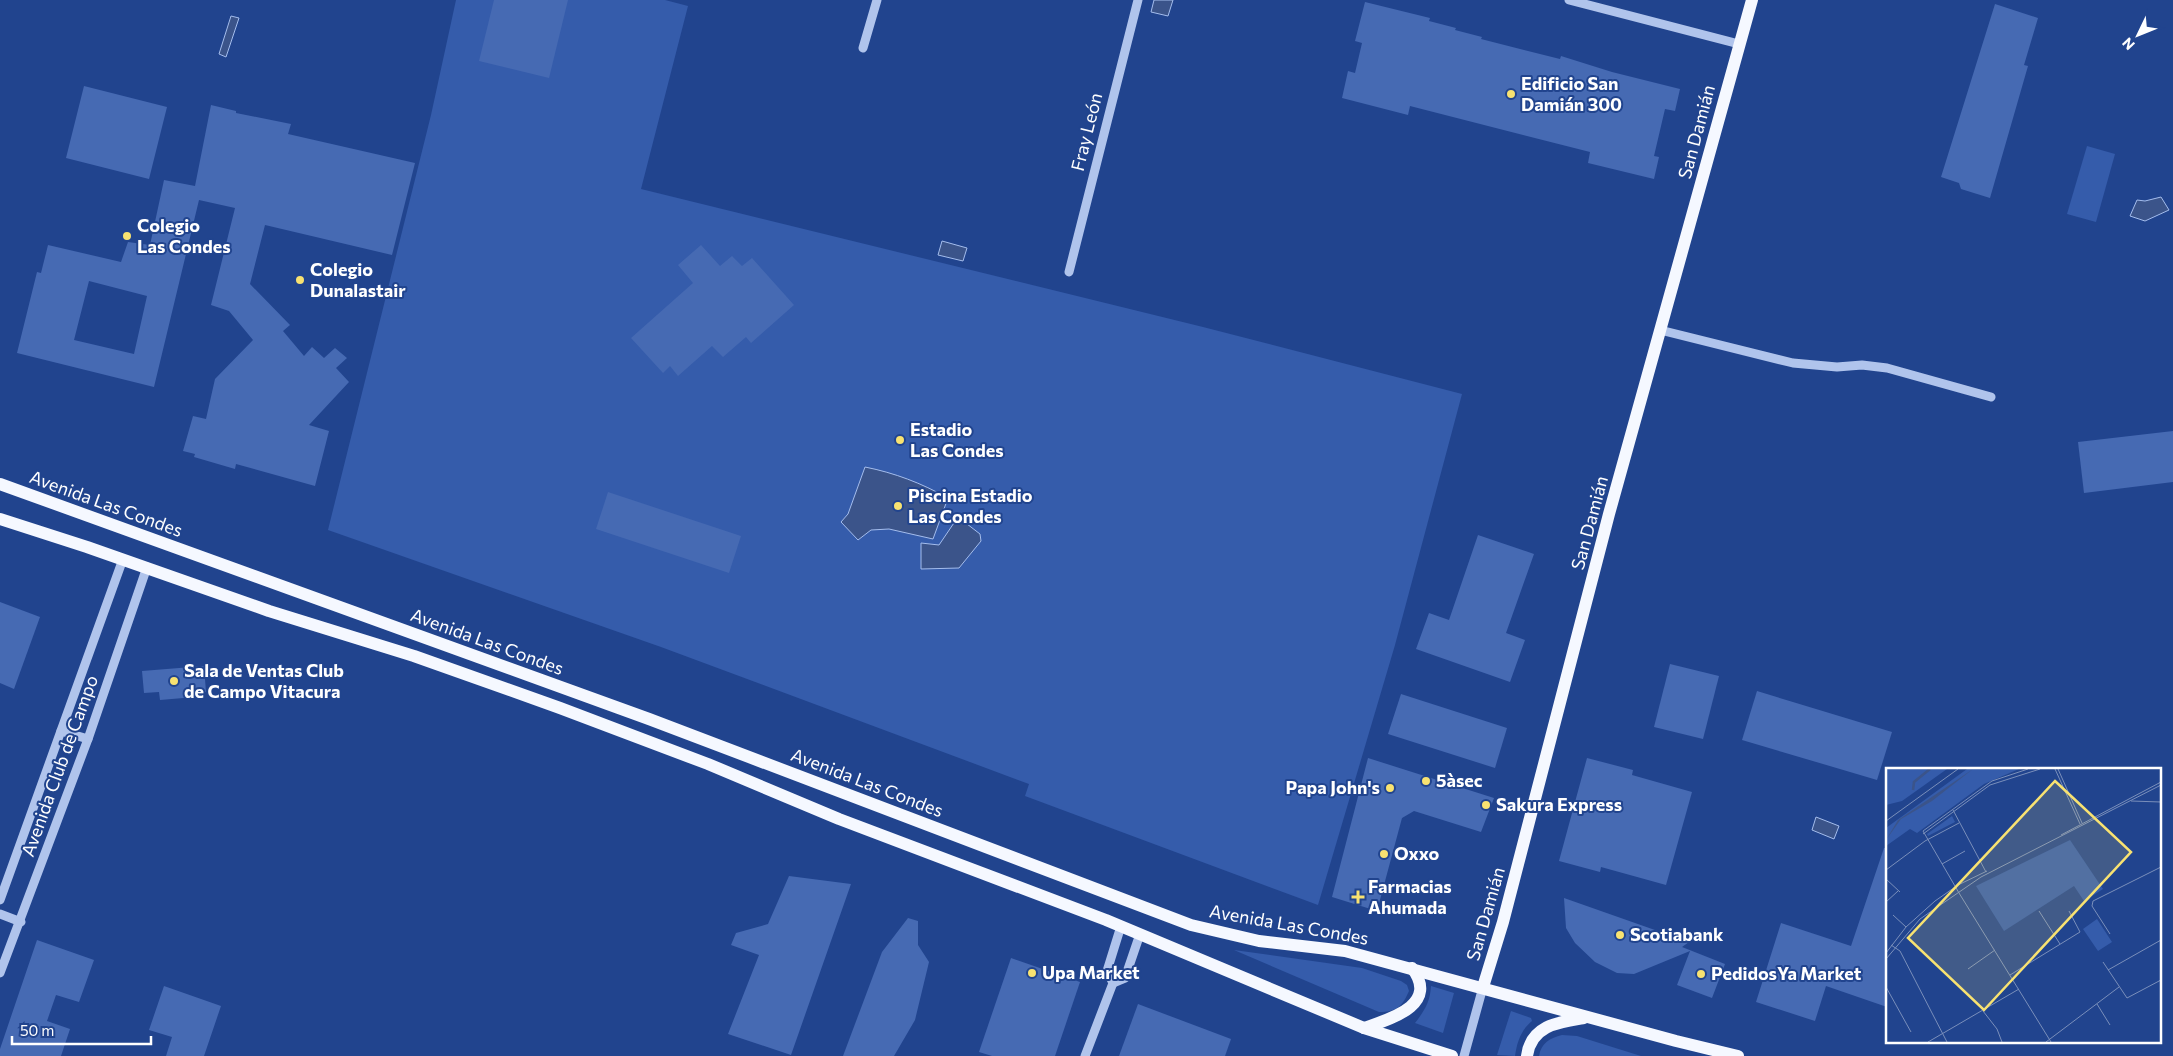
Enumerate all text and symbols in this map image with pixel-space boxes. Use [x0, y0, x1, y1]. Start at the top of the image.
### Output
north arrow [2113, 10, 2163, 60]
text: N [2118, 35, 2138, 54]
place label: Edificio San Damián 300 [1521, 72, 1622, 115]
street label: San Damián [1673, 82, 1719, 181]
marker: Edificio San Damián 300 [1505, 88, 1517, 100]
street label: Fray León [1066, 90, 1106, 173]
place label: Colegio Las Condes [137, 214, 231, 257]
marker: Colegio Las Condes [121, 230, 133, 242]
place label: Colegio Dunalastair [310, 258, 406, 301]
marker: Colegio Dunalastair [294, 274, 306, 286]
place label: Estadio Las Condes [910, 418, 1004, 461]
marker: Estadio Las Condes [894, 434, 906, 446]
street label: Avenida Las Condes [27, 465, 186, 541]
street label: San Damián [1566, 473, 1612, 572]
place label: Piscina Estadio Las Condes [908, 484, 1033, 527]
marker: Piscina Estadio Las Condes [892, 500, 904, 512]
street label: Avenida Las Condes [408, 603, 567, 679]
place label: Sala de Ventas Club de Campo Vitacura [184, 659, 344, 702]
street label: Avenida Club de Campo [16, 672, 102, 859]
marker: Sala de Ventas Club de Campo Vitacura [168, 675, 180, 687]
street label: Avenida Las Condes [788, 743, 947, 821]
inset map [1886, 768, 2160, 1044]
place label: 5àsec [1436, 769, 1483, 791]
marker: 5àsec [1420, 775, 1432, 787]
place label: Papa John's [1285, 776, 1380, 798]
marker: Papa John's [1384, 782, 1396, 794]
place label: Sakura Express [1496, 793, 1622, 815]
marker: Sakura Express [1480, 799, 1492, 811]
place label: Oxxo [1394, 842, 1439, 864]
marker: Oxxo [1378, 848, 1390, 860]
street label: San Damián [1461, 864, 1509, 963]
place label: Farmacias Ahumada [1368, 875, 1452, 918]
marker: Farmacias Ahumada [1352, 891, 1364, 903]
street label: Avenida Las Condes [1208, 899, 1370, 949]
place label: Scotiabank [1630, 923, 1724, 945]
marker: Scotiabank [1614, 929, 1626, 941]
place label: Upa Market [1042, 961, 1140, 983]
place label: PedidosYa Market [1711, 962, 1862, 984]
marker: Upa Market [1026, 967, 1038, 979]
marker: PedidosYa Market [1695, 968, 1707, 980]
scale bar [12, 1014, 151, 1046]
text: 50 m [20, 1021, 54, 1039]

